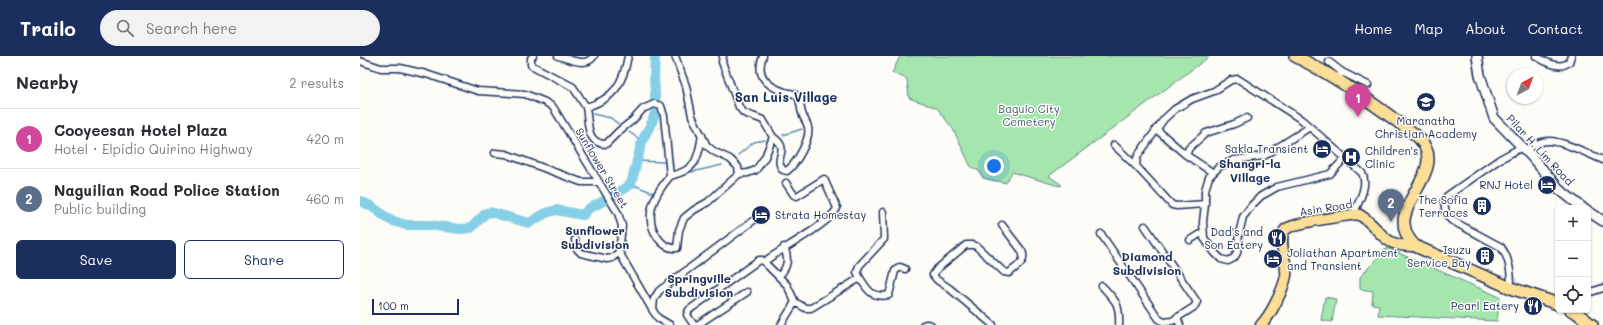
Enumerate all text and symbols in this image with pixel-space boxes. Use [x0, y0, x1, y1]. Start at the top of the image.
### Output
search box [100, 10, 380, 46]
text: Trailo [20, 16, 76, 41]
icon: search [114, 17, 136, 39]
text: Search here [146, 18, 237, 38]
text: Home [1354, 19, 1392, 38]
text: Map [1414, 19, 1443, 38]
text: About [1465, 19, 1506, 38]
text: Contact [1528, 19, 1583, 38]
north arrow [1507, 68, 1543, 104]
text: Nearby [16, 71, 78, 93]
text: 2 results [289, 74, 344, 91]
pin: 1 [1345, 84, 1371, 117]
district label: San Luis Village [735, 88, 837, 105]
school or university icon: Maranatha Christian Academy [1415, 91, 1437, 113]
park label: Baguio City Cemetery [998, 101, 1060, 129]
street label: Pilar H. Lim Road [1503, 111, 1577, 189]
place label: Maranatha Christian Academy [1375, 113, 1477, 141]
text: Cooyeesan Hotel Plaza [54, 120, 228, 140]
street label: Sunflower Street [572, 125, 632, 211]
text: 1 [26, 130, 32, 147]
text: 420 m [307, 130, 344, 147]
hotel icon: Sakla Transient [1311, 138, 1333, 160]
text: Hotel · Elpidio Quirino Highway [54, 140, 253, 157]
place label: Sakla Transient [1225, 141, 1308, 156]
place label: Children's Clinic [1365, 143, 1418, 171]
hospital icon: Children's Clinic [1340, 146, 1362, 168]
district label: Shangri-la Village [1219, 155, 1281, 185]
your location [984, 156, 1004, 176]
hotel icon: RNJ Hotel [1536, 174, 1558, 196]
place label: RNJ Hotel [1479, 177, 1533, 192]
text: Naguilian Road Police Station [54, 180, 280, 200]
pin: 2 [1378, 189, 1404, 222]
text: 2 [25, 190, 33, 207]
text: 460 m [306, 190, 344, 207]
place label: The Sofia Terraces [1418, 192, 1468, 220]
building icon: The Sofia Terraces [1471, 195, 1493, 217]
street label: Asin Road [1298, 196, 1353, 219]
text: Public building [54, 200, 146, 217]
hotel icon: Strata Homestay [750, 204, 772, 226]
map controls [1555, 205, 1591, 313]
button: + [1555, 205, 1591, 241]
place label: Strata Homestay [775, 207, 867, 222]
district label: Sunflower Subdivision [561, 222, 629, 252]
place label: Dad's and Son Eatery [1205, 224, 1263, 252]
restaurant icon: Dad's and Son Eatery [1266, 227, 1288, 249]
button: Save [16, 240, 176, 279]
button: Share [184, 240, 344, 279]
button: − [1555, 241, 1591, 277]
place label: Isuzu Service Bay [1407, 242, 1471, 270]
place label: Joliathan Apartment and Transient [1287, 245, 1398, 273]
building icon: Isuzu Service Bay [1474, 245, 1496, 267]
district label: Diamond Subdivision [1113, 248, 1181, 278]
hotel icon: Joliathan Apartment and Transient [1262, 248, 1284, 270]
district label: Springville Subdivision [665, 270, 733, 300]
button: locate [1555, 277, 1591, 313]
restaurant icon: Pearl Eatery [1522, 295, 1544, 317]
scale bar [372, 297, 459, 316]
text: 100 m [378, 298, 409, 313]
place label: Pearl Eatery [1451, 298, 1519, 313]

